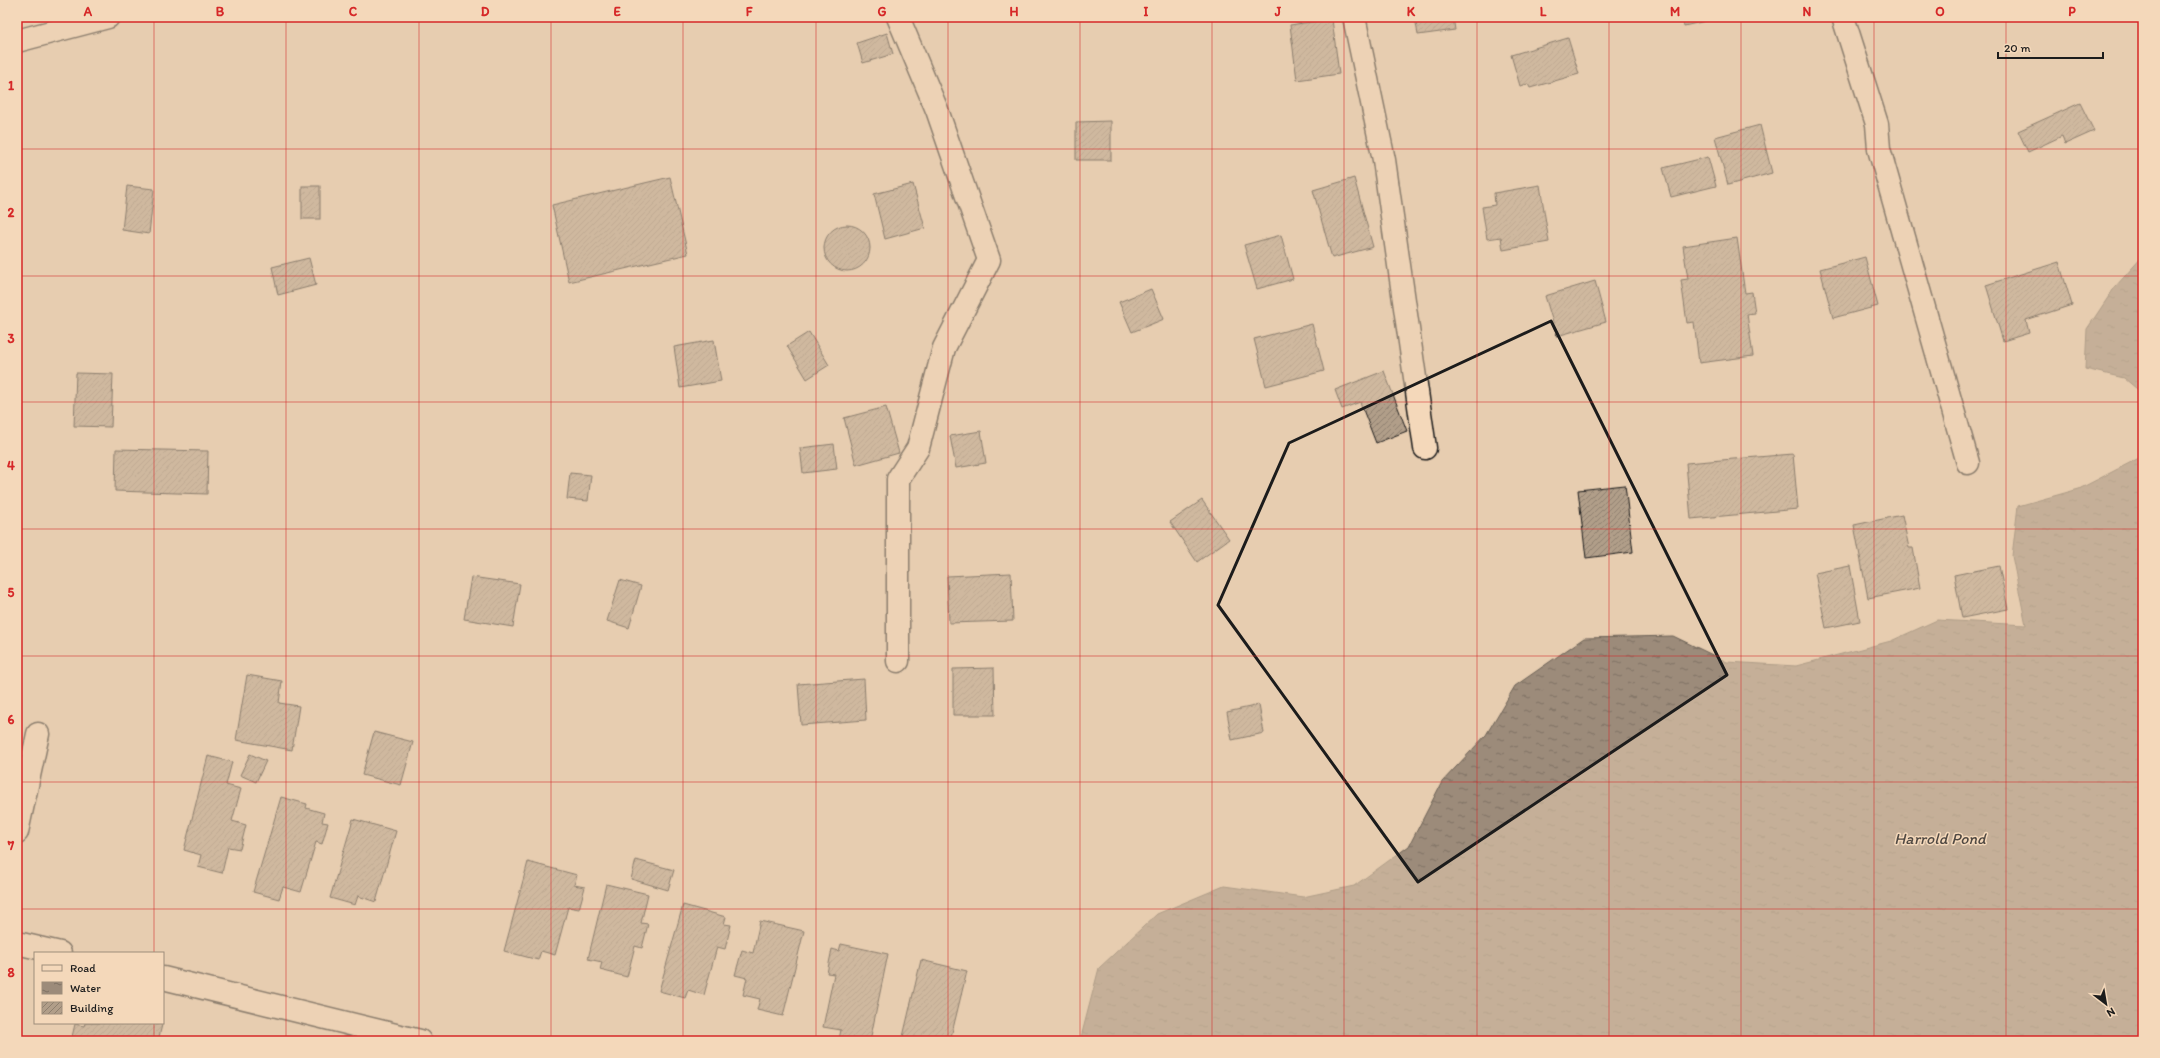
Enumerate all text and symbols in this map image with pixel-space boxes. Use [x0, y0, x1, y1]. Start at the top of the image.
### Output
text: A [83, 4, 93, 19]
text: B [216, 4, 225, 19]
text: C [349, 4, 358, 19]
text: D [481, 4, 490, 19]
text: E [613, 4, 621, 19]
text: F [746, 4, 753, 19]
text: G [878, 4, 887, 19]
text: H [1010, 4, 1019, 19]
text: I [1144, 4, 1149, 19]
text: J [1274, 4, 1282, 19]
text: K [1407, 4, 1416, 19]
text: L [1540, 4, 1547, 19]
text: M [1670, 4, 1680, 19]
text: N [1803, 4, 1812, 19]
text: O [1935, 4, 1945, 19]
text: P [2068, 4, 2076, 19]
scale bar [1998, 34, 2103, 60]
text: 20 m [2004, 41, 2031, 55]
text: 1 [8, 78, 14, 93]
text: 2 [8, 205, 15, 220]
text: 3 [7, 331, 15, 346]
text: 4 [7, 458, 15, 473]
text: 5 [8, 585, 15, 600]
text: 6 [8, 712, 15, 727]
water label: Harrold Pond [1894, 829, 1987, 848]
text: 7 [7, 838, 15, 853]
legend [34, 952, 164, 1024]
text: Road [70, 961, 96, 975]
text: 8 [7, 965, 15, 980]
text: Water [70, 981, 101, 995]
north arrow [2086, 984, 2126, 1024]
text: Building [70, 1001, 114, 1015]
text: N [2104, 1005, 2117, 1020]

